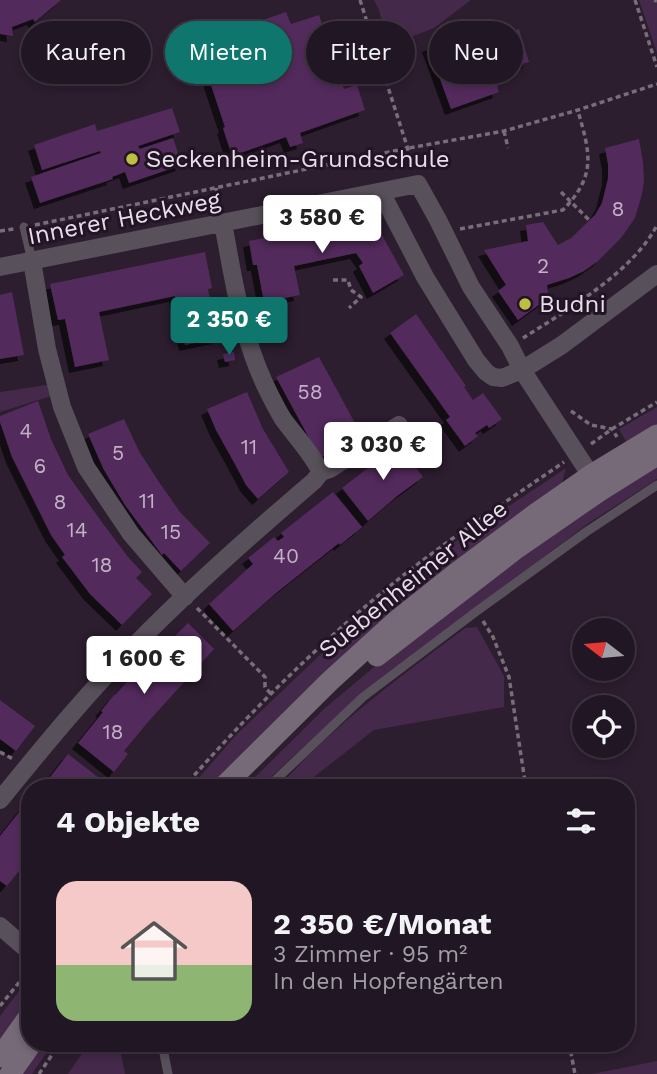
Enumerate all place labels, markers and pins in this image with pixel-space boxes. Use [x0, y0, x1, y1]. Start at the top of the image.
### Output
place label: Seckenheim-Grundschule [146, 145, 450, 173]
marker: Seckenheim-Grundschule [124, 151, 140, 167]
pin: 3 580 € [257, 196, 387, 255]
place label: Budni [539, 290, 606, 318]
marker: Budni [517, 296, 533, 312]
pin: 2 350 € [164, 298, 294, 357]
pin: 3 030 € [318, 422, 448, 482]
pin: 1 600 € [79, 636, 209, 696]

